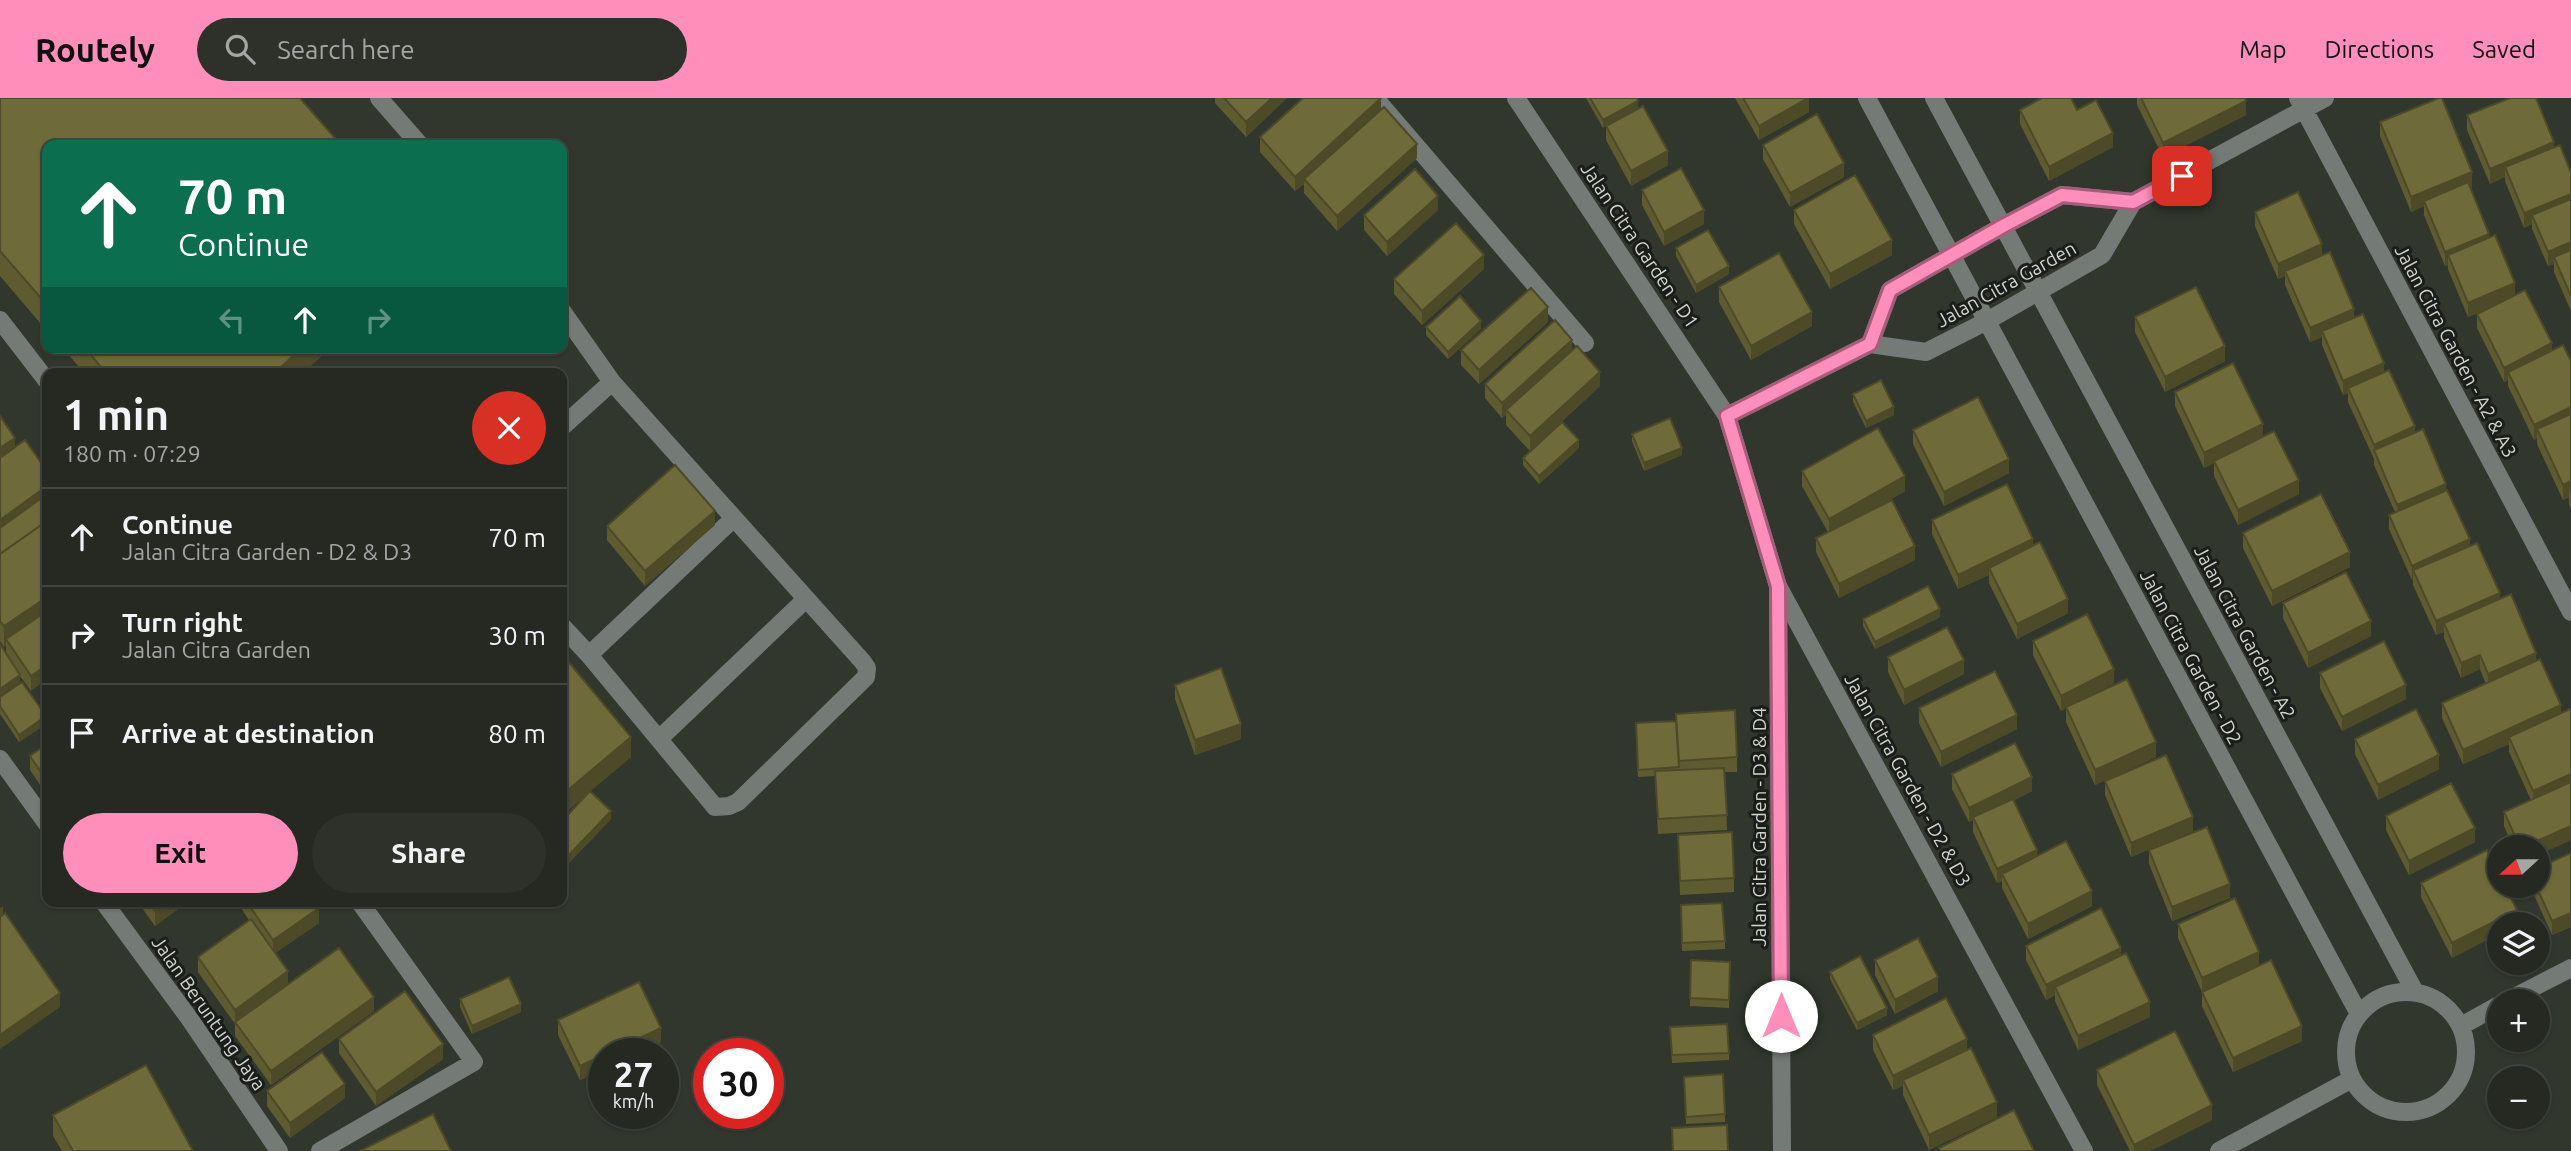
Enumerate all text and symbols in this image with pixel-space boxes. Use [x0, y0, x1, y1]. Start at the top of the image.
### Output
search box [197, 18, 687, 81]
icon: search [221, 30, 259, 68]
text: Routely [35, 31, 155, 68]
text: Search here [277, 35, 415, 64]
text: Map [2239, 36, 2286, 63]
text: Directions [2324, 36, 2434, 63]
text: Saved [2472, 36, 2536, 63]
pin [2152, 146, 2212, 206]
icon: arrive [2163, 157, 2201, 195]
street label: Jalan Citra Garden - D1 [1577, 158, 1703, 332]
icon: ahead [63, 168, 154, 259]
text: 70 m [178, 168, 287, 223]
text: Continue [178, 226, 309, 262]
street label: Jalan Citra Garden [1932, 237, 2080, 331]
street label: Jalan Citra Garden - A2 & A3 [2391, 241, 2521, 461]
icon: left [213, 301, 251, 339]
icon: ahead [286, 301, 324, 339]
icon: right [359, 301, 397, 339]
text: 1 min [63, 391, 169, 438]
button: close [472, 391, 546, 465]
text: 180 m · 07:29 [63, 441, 201, 466]
text: Continue [122, 510, 233, 539]
icon: ahead [63, 518, 101, 556]
text: 70 m [488, 523, 546, 552]
text: Jalan Citra Garden - D2 & D3 [122, 539, 412, 564]
street label: Jalan Citra Garden - A2 [2190, 541, 2300, 723]
street label: Jalan Citra Garden - D2 [2136, 566, 2246, 748]
text: Turn right [122, 608, 243, 637]
icon: right [63, 616, 101, 654]
text: 30 m [488, 621, 546, 650]
text: Jalan Citra Garden [122, 637, 311, 662]
street label: Jalan Citra Garden - D2 & D3 [1840, 670, 1976, 890]
street label: Jalan Citra Garden - D3 & D4 [1748, 707, 1770, 947]
icon: arrive [63, 714, 101, 752]
text: Arrive at destination [122, 719, 375, 748]
text: 80 m [488, 719, 546, 748]
button: Exit [63, 813, 298, 893]
button: Share [312, 813, 546, 893]
north arrow [2487, 835, 2550, 898]
map controls [2487, 835, 2550, 1129]
button: layers [2487, 912, 2550, 975]
street label: Jalan Beruntung Jaya [148, 932, 270, 1094]
position arrow [1744, 979, 1818, 1053]
button: + [2487, 989, 2550, 1052]
speed limit sign: 30 [693, 1038, 784, 1129]
text: 27 [614, 1054, 653, 1094]
button: − [2487, 1066, 2550, 1129]
text: km/h [613, 1091, 654, 1111]

